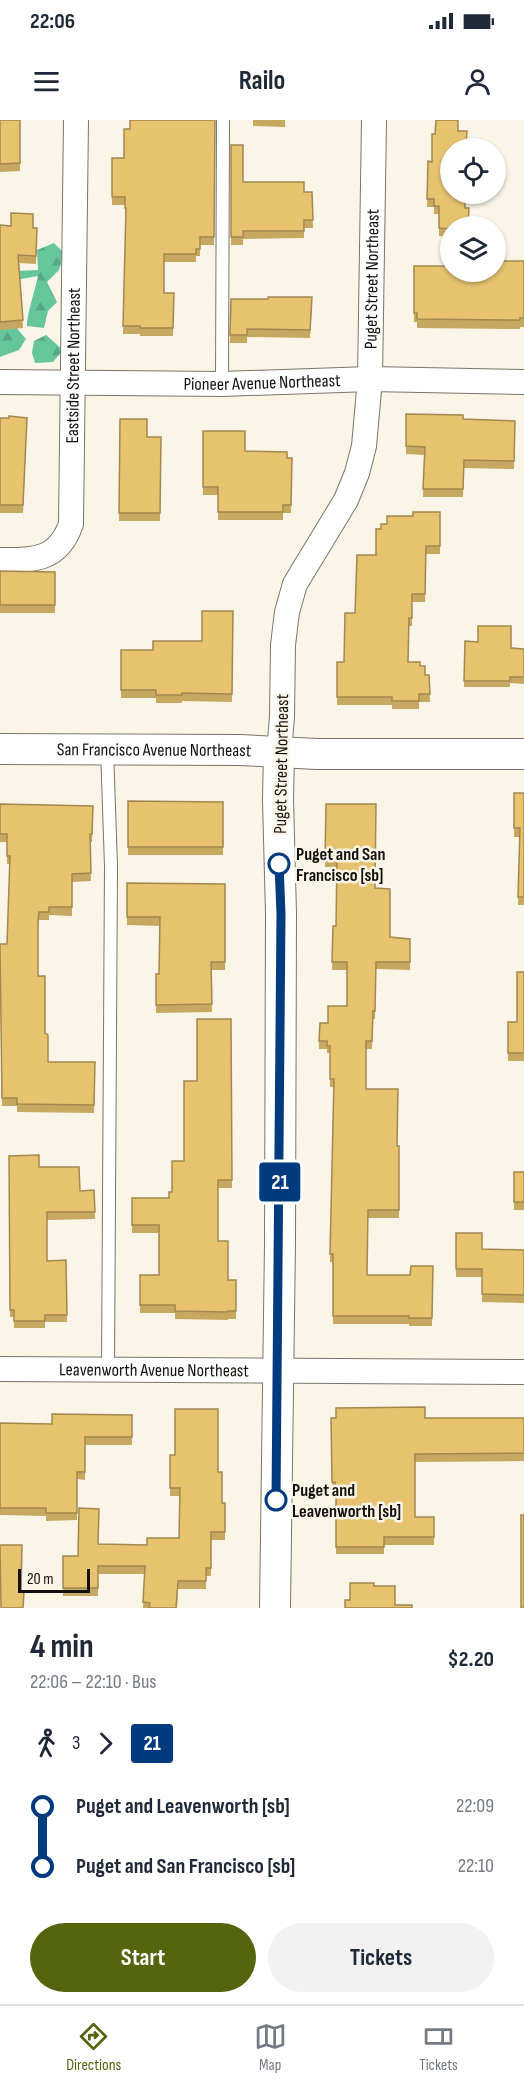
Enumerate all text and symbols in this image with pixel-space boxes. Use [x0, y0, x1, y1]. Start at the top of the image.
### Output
text: 22:06 [30, 8, 75, 35]
icon: menu [30, 65, 63, 98]
text: Railo [239, 65, 285, 97]
icon: person [461, 65, 494, 98]
map controls [440, 138, 506, 282]
button: locate [440, 138, 506, 204]
street label: Puget Street Northeast [360, 208, 384, 349]
button: layers [440, 216, 506, 282]
street label: Eastside Street Northeast [62, 287, 85, 443]
street label: Pioneer Avenue Northeast [183, 370, 341, 395]
street label: Puget Street Northeast [270, 693, 293, 834]
street label: San Francisco Avenue Northeast [57, 739, 252, 762]
place label: Puget and San Francisco [sb] [296, 844, 385, 886]
marker: Puget and San Francisco [sb] [268, 853, 290, 875]
line badge: 21 [253, 1162, 307, 1202]
text: 21 [271, 1170, 289, 1195]
street label: Leavenworth Avenue Northeast [59, 1359, 249, 1381]
place label: Puget and Leavenworth [sb] [292, 1480, 401, 1522]
marker: Puget and Leavenworth [sb] [265, 1489, 287, 1511]
scale bar [18, 1566, 90, 1594]
text: 20 m [27, 1570, 54, 1589]
text: 4 min [30, 1627, 94, 1667]
text: $2.20 [448, 1646, 494, 1673]
text: 22:06 – 22:10 · Bus [30, 1670, 156, 1694]
icon: walk [30, 1727, 63, 1760]
icon: forward [89, 1727, 122, 1760]
text: 3 [72, 1731, 80, 1755]
text: 21 [143, 1731, 161, 1756]
text: Puget and Leavenworth [sb] [76, 1793, 290, 1820]
text: 22:09 [456, 1794, 494, 1818]
text: Puget and San Francisco [sb] [76, 1853, 295, 1880]
text: 22:10 [458, 1854, 494, 1878]
button: Start [30, 1923, 256, 1992]
button: Tickets [268, 1923, 494, 1992]
tab: Directions [66, 2020, 121, 2075]
tab: Map [254, 2020, 287, 2075]
tab: Tickets [419, 2020, 458, 2075]

